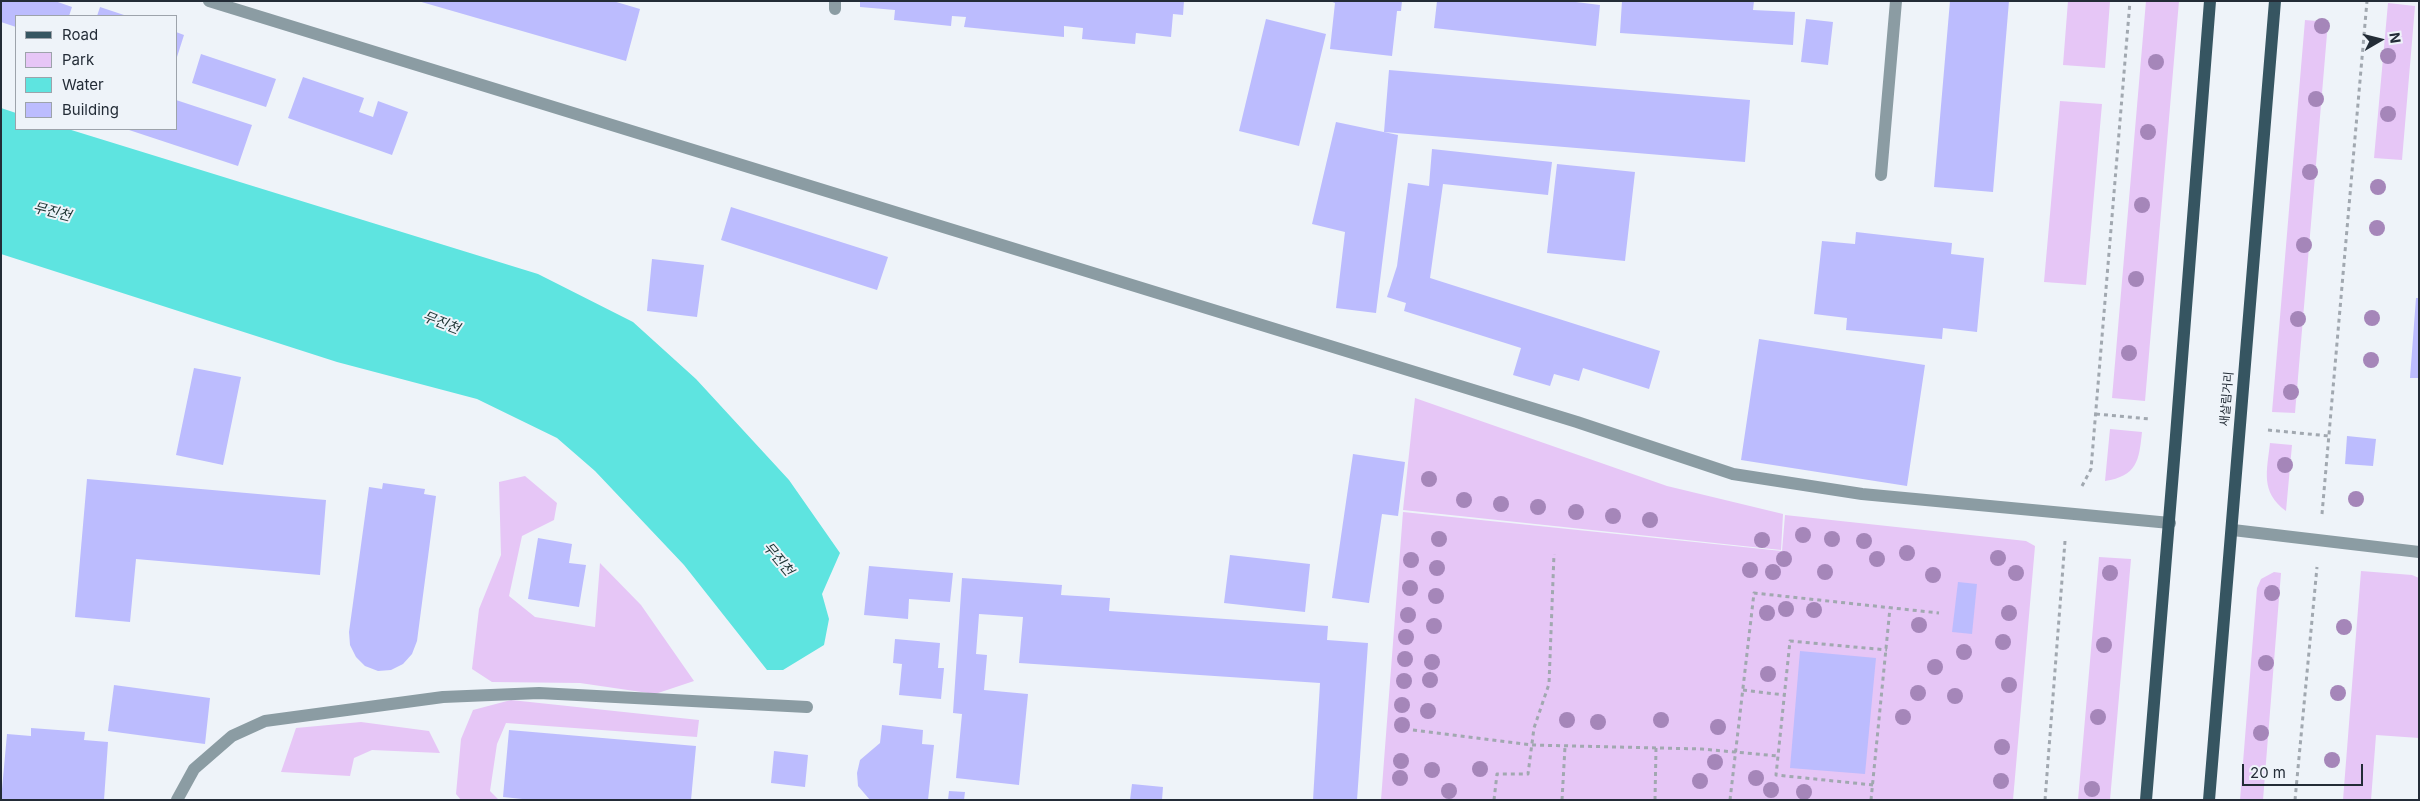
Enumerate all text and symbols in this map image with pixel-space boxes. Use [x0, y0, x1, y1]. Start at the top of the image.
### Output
legend [15, 15, 178, 130]
north arrow [2355, 15, 2405, 65]
text: Road [62, 25, 98, 44]
text: N [2386, 31, 2405, 44]
text: Park [62, 50, 94, 69]
text: Water [62, 75, 104, 94]
text: Building [62, 100, 119, 119]
water label: 무진천 [31, 199, 73, 225]
water label: 무진천 [420, 308, 462, 338]
street label: 새살림거리 [2217, 371, 2237, 427]
water label: 무진천 [759, 539, 797, 579]
scale bar [2245, 754, 2366, 786]
text: 20 m [2250, 763, 2286, 782]

